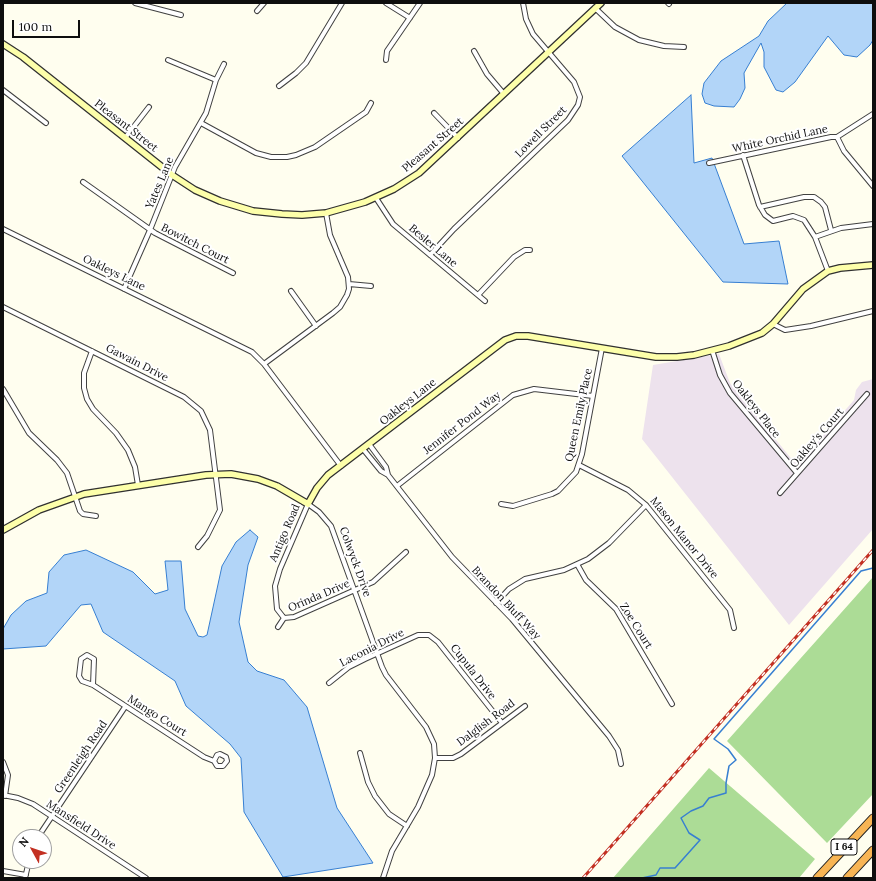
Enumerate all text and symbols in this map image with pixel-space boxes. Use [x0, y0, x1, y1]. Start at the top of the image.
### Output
scale bar [14, 12, 82, 38]
text: 100 m [19, 19, 52, 34]
street label: Pleasant Street [92, 97, 160, 155]
street label: Lowell Street [513, 104, 569, 160]
street label: Pleasant Street [400, 115, 466, 175]
street label: White Orchid Lane [731, 122, 829, 156]
street label: Yates Lane [143, 155, 177, 211]
street label: Bowitch Court [159, 221, 231, 267]
street label: Besler Lane [406, 222, 460, 270]
street label: Oakleys Lane [81, 252, 147, 294]
street label: Gawain Drive [104, 342, 170, 384]
street label: Queen Emily Place [563, 367, 595, 463]
street label: Oakleys Lane [377, 376, 439, 428]
street label: Oakleys Place [729, 377, 783, 441]
street label: Jennifer Pond Way [421, 389, 503, 457]
street label: Oakley's Court [787, 405, 847, 471]
street label: Mason Manor Drive [647, 495, 721, 581]
street label: Antigo Road [267, 502, 303, 564]
street label: Colwyck Drive [336, 525, 374, 599]
street label: Brandon Bluff Way [469, 564, 543, 642]
street label: Orinda Drive [286, 577, 352, 615]
street label: Zoe Court [617, 601, 655, 651]
street label: Laconia Drive [338, 626, 406, 670]
street label: Cupula Drive [447, 642, 499, 702]
street label: Mango Court [125, 692, 189, 740]
street label: Dalglish Road [454, 697, 518, 749]
street label: Greenleigh Road [52, 718, 110, 796]
street label: Mansfield Drive [44, 798, 118, 852]
north arrow [12, 829, 52, 869]
text: N [15, 834, 32, 850]
road number: I 64 [831, 839, 857, 855]

